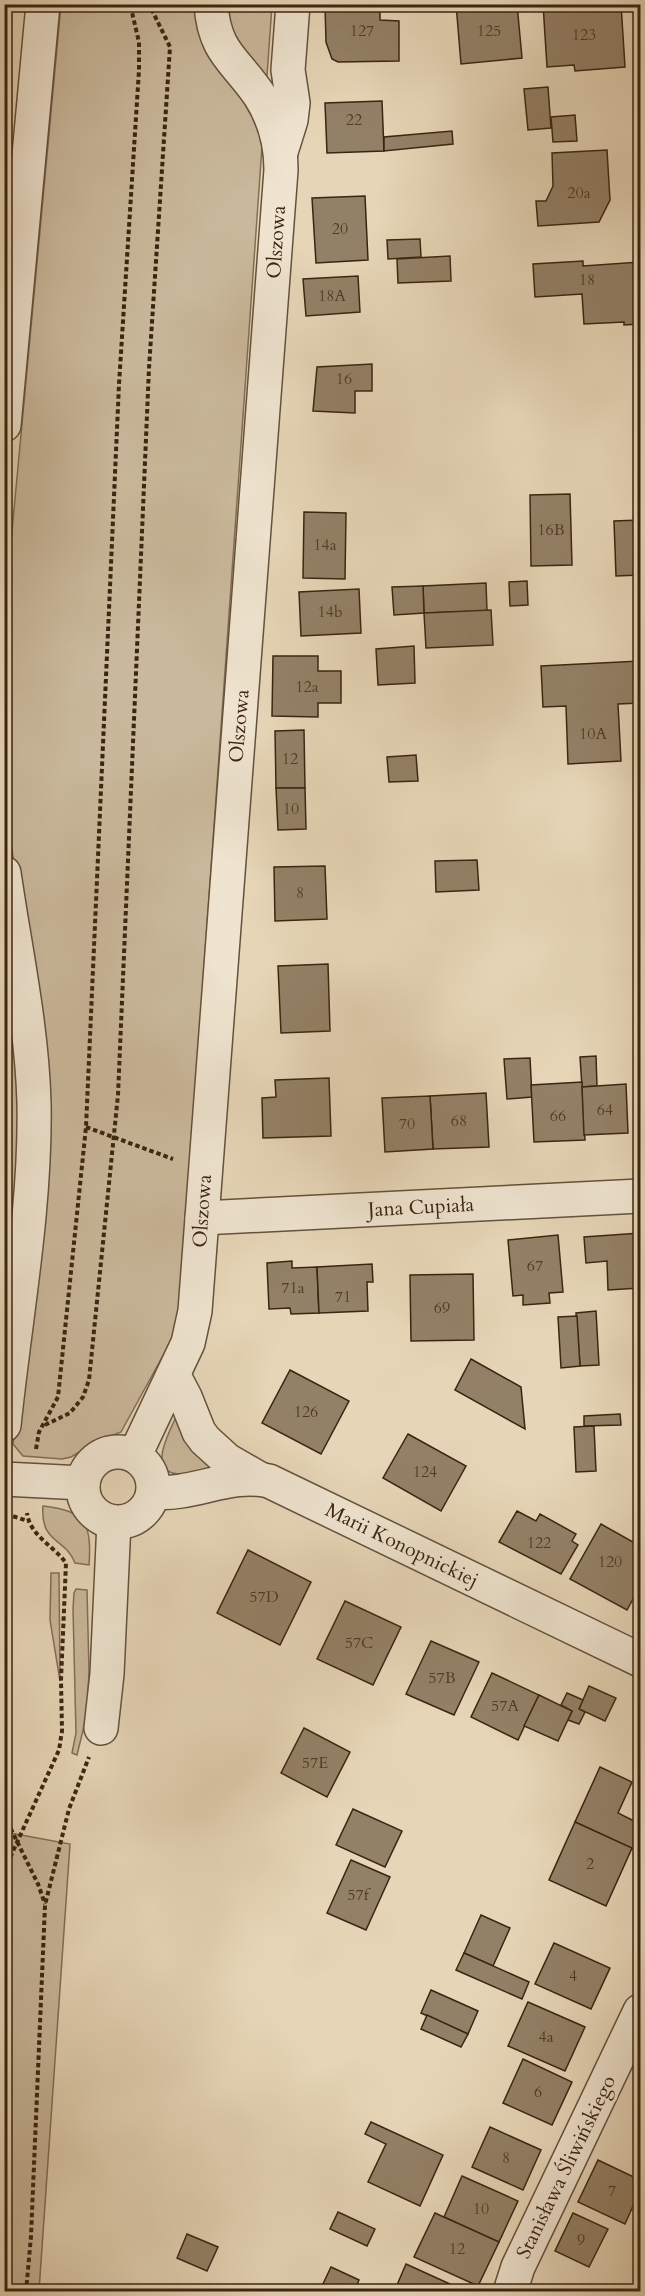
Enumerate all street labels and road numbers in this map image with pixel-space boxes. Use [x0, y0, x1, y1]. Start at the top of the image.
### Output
street label: Olszowa [260, 204, 292, 280]
street label: Olszowa [222, 688, 256, 764]
street label: Olszowa [186, 1173, 218, 1249]
street label: Jana Cupiała [364, 1191, 475, 1223]
street label: Marii Konopnickiej [321, 1496, 483, 1594]
street label: Stanisława Śliwińskiego [510, 2071, 622, 2263]

